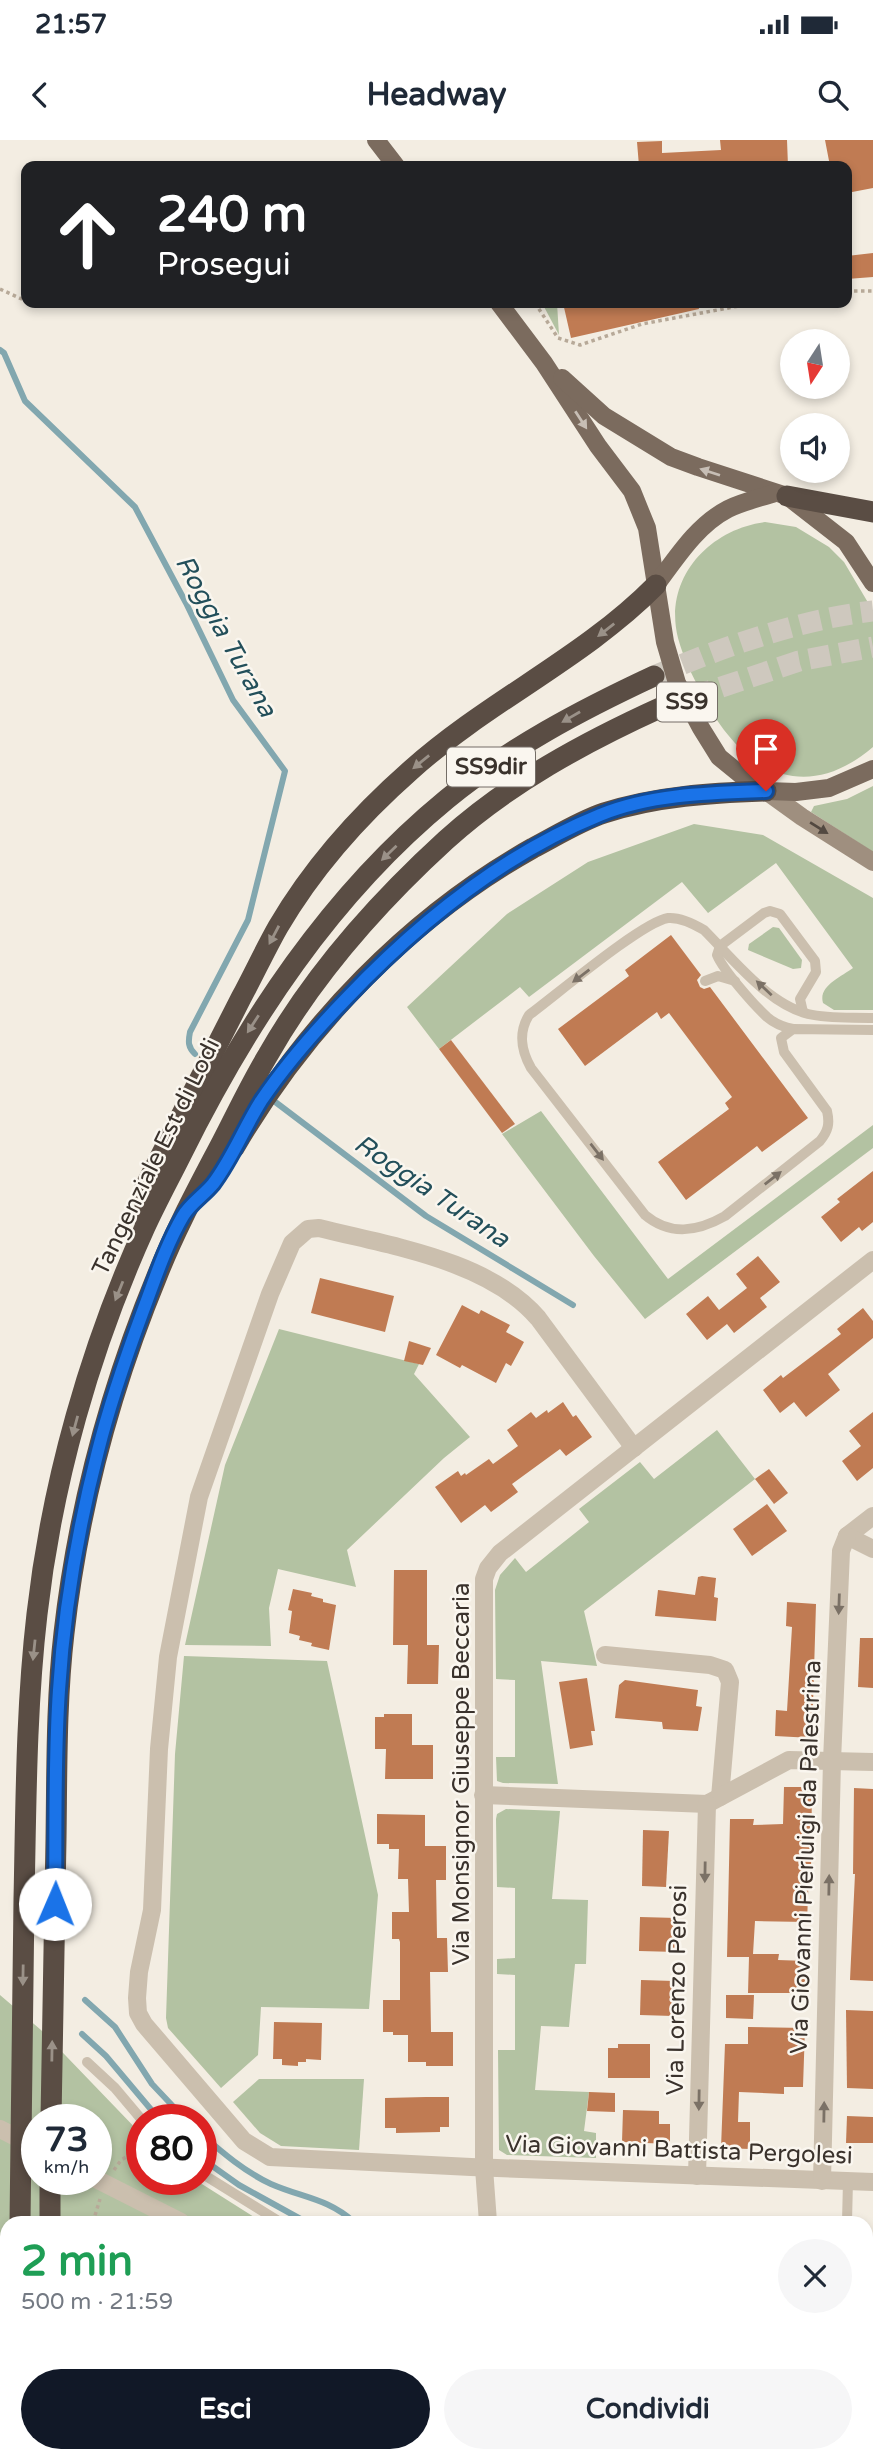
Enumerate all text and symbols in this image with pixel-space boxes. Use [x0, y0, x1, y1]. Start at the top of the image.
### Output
text: 21:57 [35, 9, 107, 40]
icon: back [21, 76, 59, 114]
text: Headway [366, 76, 507, 114]
icon: search [814, 76, 852, 114]
text: 240 m [157, 186, 307, 245]
icon: ahead [42, 189, 133, 280]
text: Prosegui [157, 246, 291, 284]
north arrow [780, 329, 850, 399]
map controls [780, 329, 850, 483]
one-way arrow [575, 410, 588, 430]
button: sound [780, 413, 850, 483]
one-way arrow [699, 466, 720, 476]
water label: Roggia Turana [169, 550, 284, 723]
one-way arrow [597, 623, 615, 638]
road number: SS9 [657, 682, 717, 722]
one-way arrow [561, 711, 581, 723]
pin [736, 719, 796, 791]
icon: arrive [747, 730, 785, 768]
road number: SS9dir [447, 748, 535, 786]
one-way arrow [412, 754, 429, 769]
one-way arrow [809, 821, 828, 834]
one-way arrow [381, 844, 398, 860]
one-way arrow [268, 925, 280, 944]
one-way arrow [572, 969, 590, 984]
one-way arrow [756, 981, 773, 997]
one-way arrow [246, 1014, 259, 1033]
street label: Tangenziale Est di Lodi [86, 1034, 226, 1280]
water label: Roggia Turana [349, 1128, 516, 1255]
one-way arrow [589, 1143, 603, 1161]
one-way arrow [764, 1172, 782, 1186]
one-way arrow [113, 1280, 124, 1301]
one-way arrow [69, 1415, 80, 1437]
street label: Via Monsignor Giuseppe Beccaria [447, 1582, 476, 1966]
one-way arrow [833, 1593, 844, 1615]
one-way arrow [28, 1639, 39, 1661]
street label: Via Giovanni Pierluigi da Palestrina [785, 1660, 827, 2054]
one-way arrow [699, 1862, 711, 1884]
position arrow [18, 1867, 92, 1941]
one-way arrow [824, 1874, 835, 1896]
street label: Via Lorenzo Perosi [661, 1884, 693, 2096]
one-way arrow [17, 1964, 29, 1986]
one-way arrow [47, 2040, 58, 2062]
one-way arrow [693, 2089, 705, 2111]
one-way arrow [818, 2101, 830, 2123]
speed limit sign: 80 [126, 2104, 217, 2195]
text: 73 [45, 2119, 88, 2161]
street label: Via Giovanni Battista Pergolesi [505, 2129, 853, 2171]
text: km/h [44, 2156, 89, 2178]
text: 2 min [21, 2236, 133, 2287]
button: close [778, 2239, 852, 2313]
text: 500 m · 21:59 [21, 2288, 173, 2316]
button: Esci [21, 2369, 430, 2449]
button: Condividi [444, 2369, 852, 2449]

